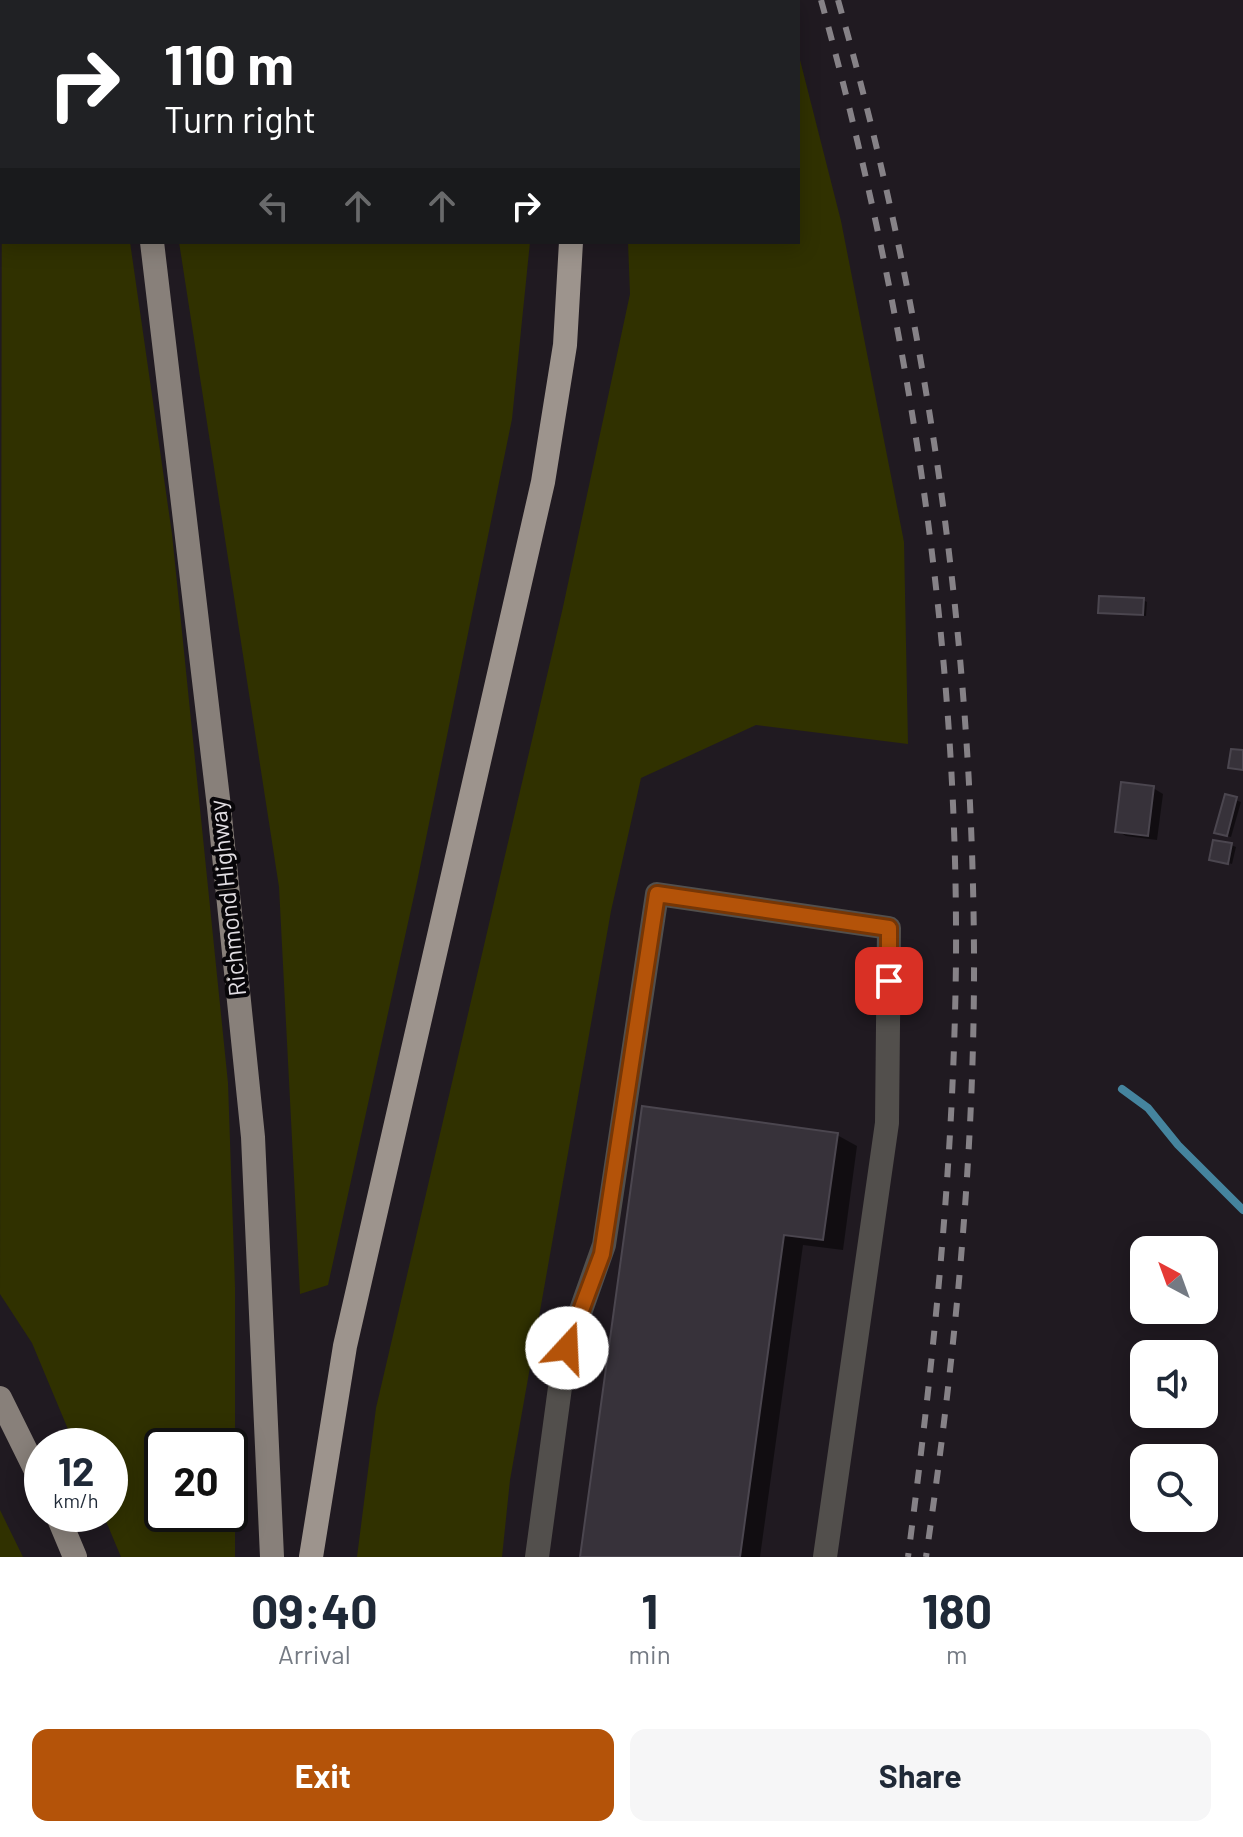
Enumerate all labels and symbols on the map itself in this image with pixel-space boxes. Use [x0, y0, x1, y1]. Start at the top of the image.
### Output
street label: Richmond Highway [202, 799, 251, 998]
pin [855, 947, 923, 1015]
north arrow [1130, 1236, 1218, 1324]
position arrow [525, 1306, 609, 1390]
speed limit sign: 20 [144, 1428, 248, 1532]

